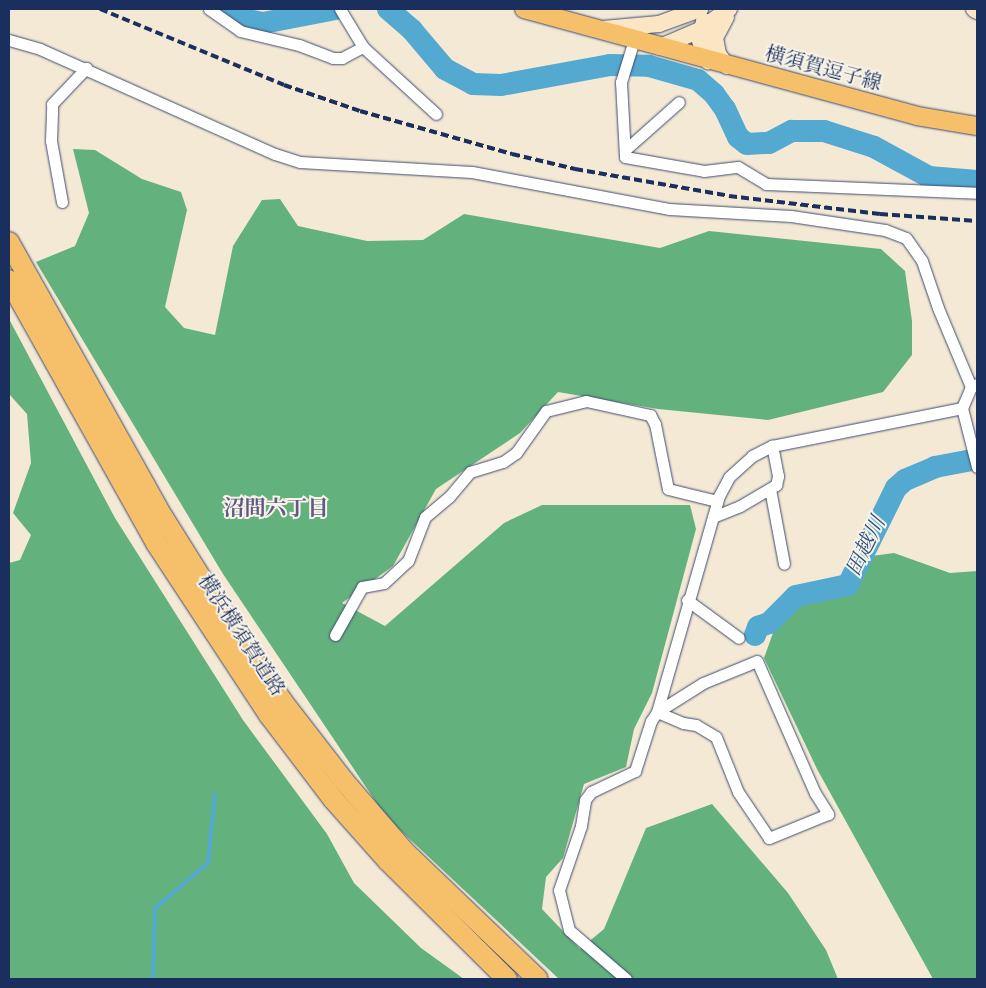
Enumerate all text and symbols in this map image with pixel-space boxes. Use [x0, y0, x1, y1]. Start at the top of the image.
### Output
street label: 横須賀逗子線 [762, 43, 884, 97]
district label: 沼間六丁目 [224, 497, 328, 523]
water label: 田越川 [842, 513, 892, 581]
street label: 横浜横須賀道路 [192, 571, 288, 701]

